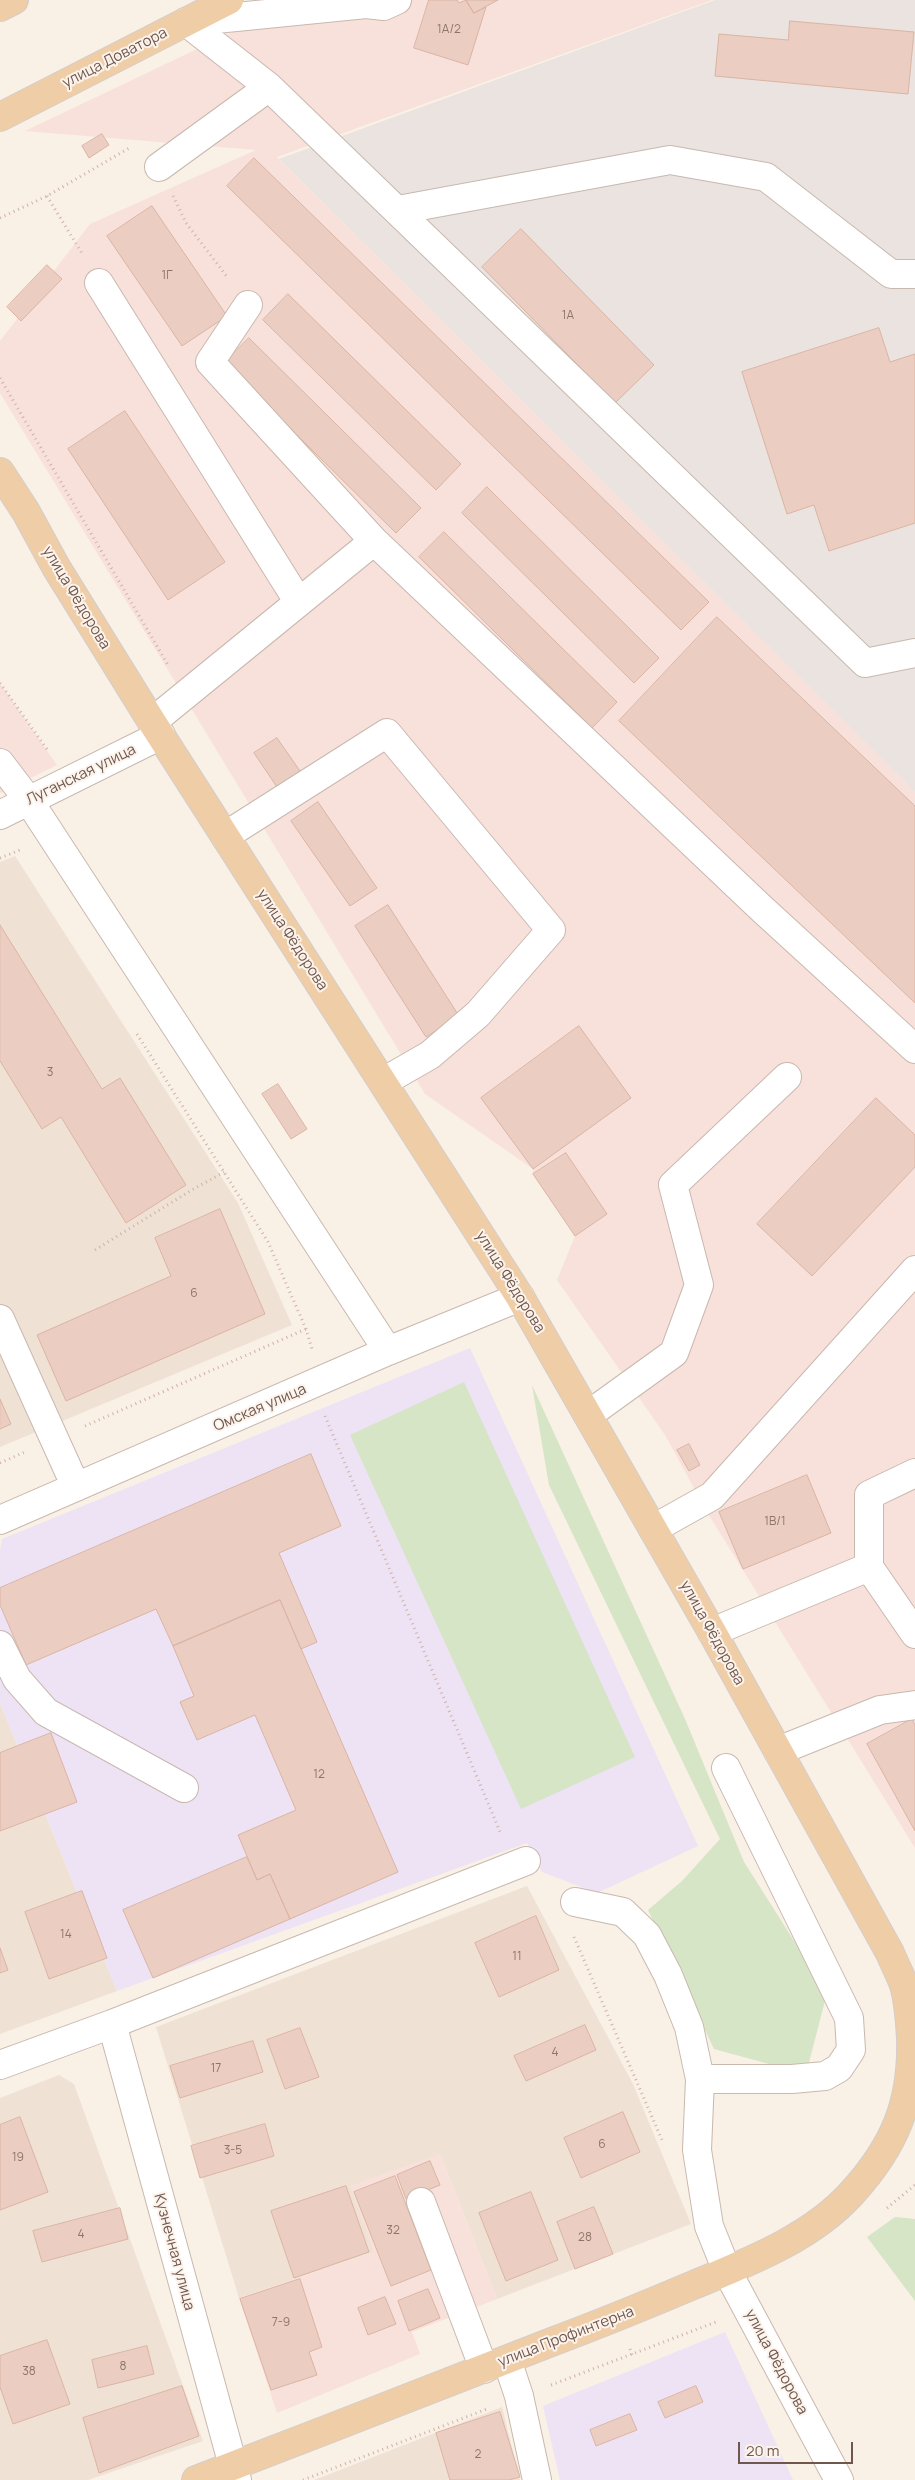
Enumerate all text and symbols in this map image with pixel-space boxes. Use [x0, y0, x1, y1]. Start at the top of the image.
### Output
house number: 1А/2 [437, 23, 461, 37]
street label: улица Доватора [60, 24, 170, 92]
house number: 1Г [161, 269, 173, 283]
house number: 1А [562, 309, 574, 323]
street label: улица Фёдорова [38, 543, 114, 653]
street label: Луганская улица [23, 741, 139, 809]
street label: улица Фёдорова [253, 886, 331, 994]
house number: 3 [47, 1066, 53, 1080]
street label: улица Фёдорова [471, 1228, 549, 1336]
house number: 6 [190, 1287, 198, 1301]
street label: Омская улица [211, 1380, 309, 1436]
house number: 1В/1 [764, 1515, 786, 1529]
street label: улица Фёдорова [676, 1578, 748, 1688]
house number: 12 [313, 1768, 325, 1782]
house number: 14 [60, 1928, 72, 1942]
house number: 11 [512, 1950, 522, 1964]
house number: 4 [551, 2046, 559, 2060]
house number: 17 [211, 2062, 221, 2076]
house number: 6 [598, 2138, 606, 2152]
house number: 3-5 [224, 2144, 242, 2158]
house number: 19 [12, 2151, 24, 2165]
street label: Кузнечная улица [150, 2192, 198, 2312]
house number: 32 [386, 2224, 400, 2238]
house number: 4 [77, 2228, 85, 2242]
house number: 28 [578, 2231, 592, 2245]
street label: улица Профинтерна [495, 2303, 637, 2371]
street label: улица Фёдорова [741, 2306, 811, 2418]
house number: 7-9 [272, 2316, 290, 2330]
house number: 8 [120, 2360, 126, 2374]
house number: 38 [22, 2365, 36, 2379]
scale bar [740, 2432, 855, 2464]
text: 20 m [746, 2440, 779, 2461]
house number: 2 [475, 2448, 481, 2462]

